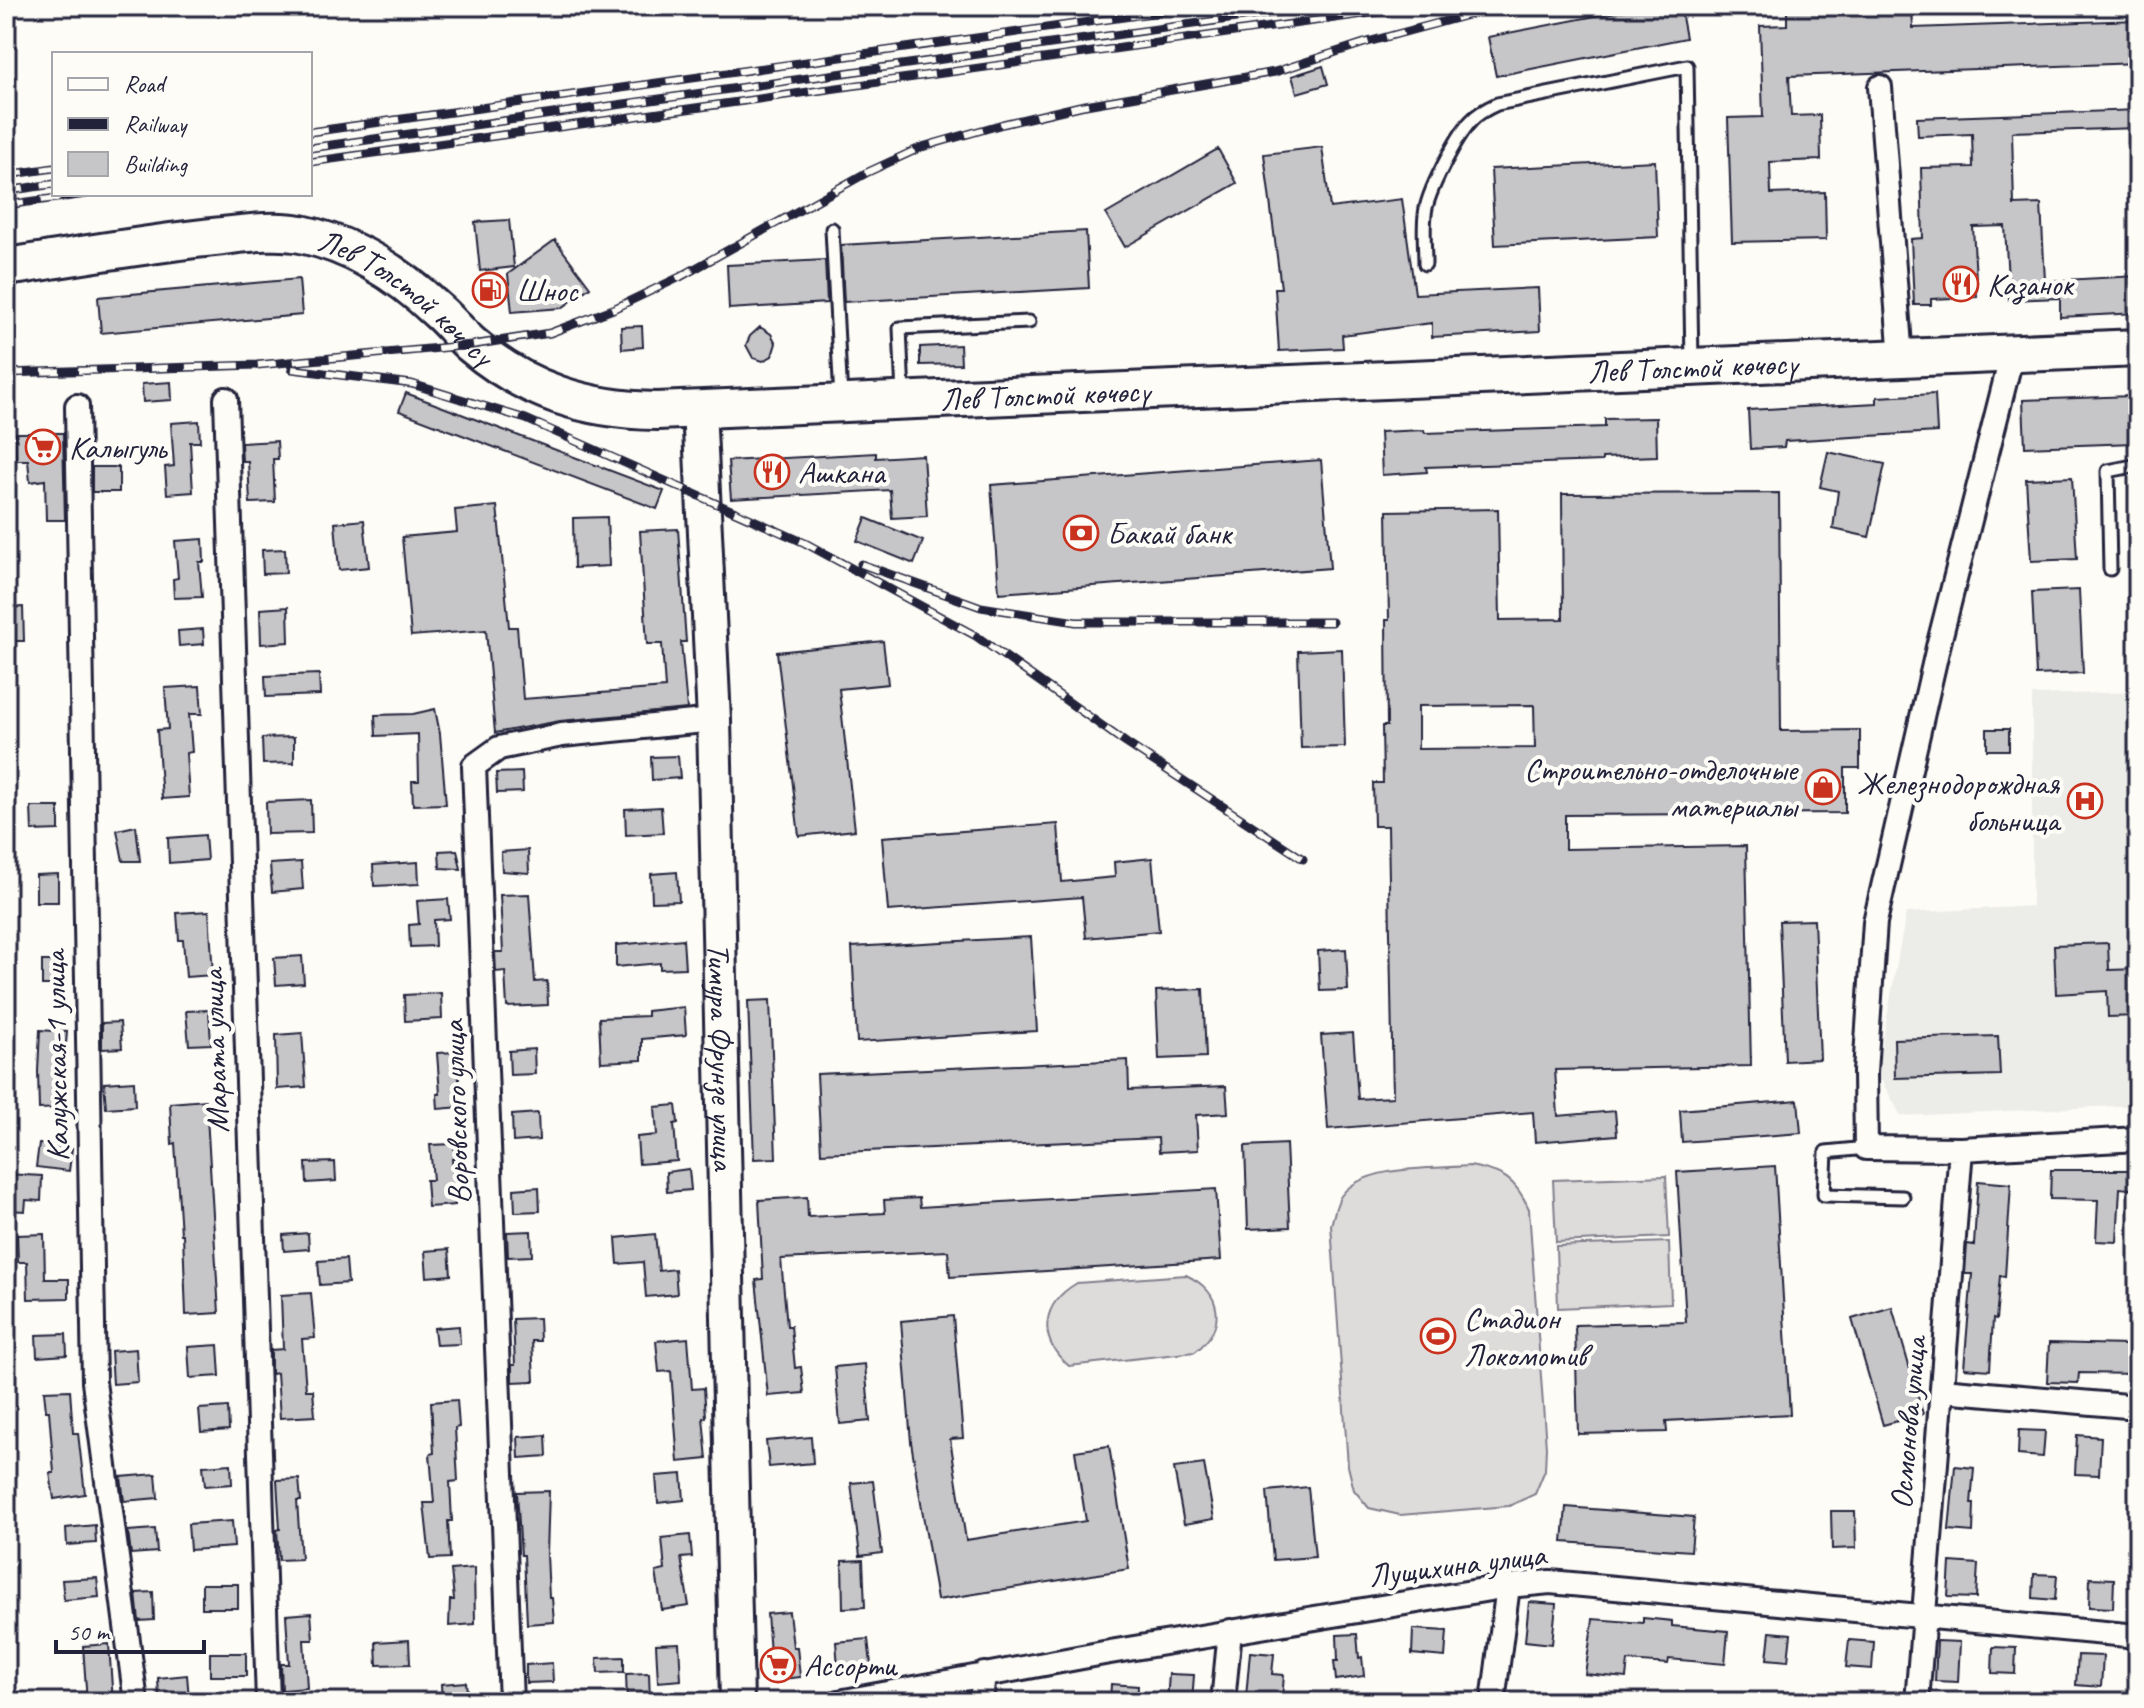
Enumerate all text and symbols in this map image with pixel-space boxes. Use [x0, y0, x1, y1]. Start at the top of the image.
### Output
legend [52, 52, 312, 196]
text: Road [124, 69, 168, 99]
text: Railway [124, 109, 188, 139]
text: Building [124, 149, 189, 179]
street label: Лев Толстой көчөсү [313, 219, 504, 377]
place label: Казанок [1987, 264, 2075, 305]
restaurant icon: Казанок [1942, 265, 1980, 303]
place label: Шнос [516, 270, 579, 311]
fuel station icon: Шнос [471, 271, 509, 309]
street label: Лев Толстой көчөсү [1587, 342, 1802, 392]
street label: Лев Толстой көчөсү [939, 369, 1154, 419]
place label: Калыгуль [69, 427, 168, 468]
supermarket icon: Калыгуль [24, 428, 62, 466]
place label: Ашкана [798, 452, 887, 493]
restaurant icon: Ашкана [753, 453, 791, 491]
place label: Бакай банк [1107, 513, 1234, 554]
bank icon: Бакай банк [1062, 514, 1100, 552]
place label: Строительно-отделочные материалы [1524, 749, 1800, 827]
place label: Железнодорождная больница [1857, 763, 2062, 841]
shop icon: Строительно-отделочные материалы [1804, 768, 1842, 806]
hospital icon: Железнодорождная больница [2066, 782, 2104, 820]
street label: Тимура Фрунзе улица [699, 942, 745, 1173]
street label: Калужская-1 улица [34, 947, 78, 1162]
street label: Марата улица [192, 966, 238, 1134]
street label: Воровского улица [432, 1017, 480, 1205]
place label: Стадион Локомотив [1464, 1298, 1593, 1376]
sports icon: Стадион Локомотив [1419, 1317, 1457, 1355]
street label: Осмонова улица [1880, 1332, 1936, 1511]
street label: Лущихина улица [1366, 1534, 1550, 1596]
scale bar [56, 1604, 204, 1654]
text: 50 m [68, 1617, 111, 1647]
place label: Ассорти [804, 1645, 898, 1686]
supermarket icon: Ассорти [759, 1646, 797, 1684]

